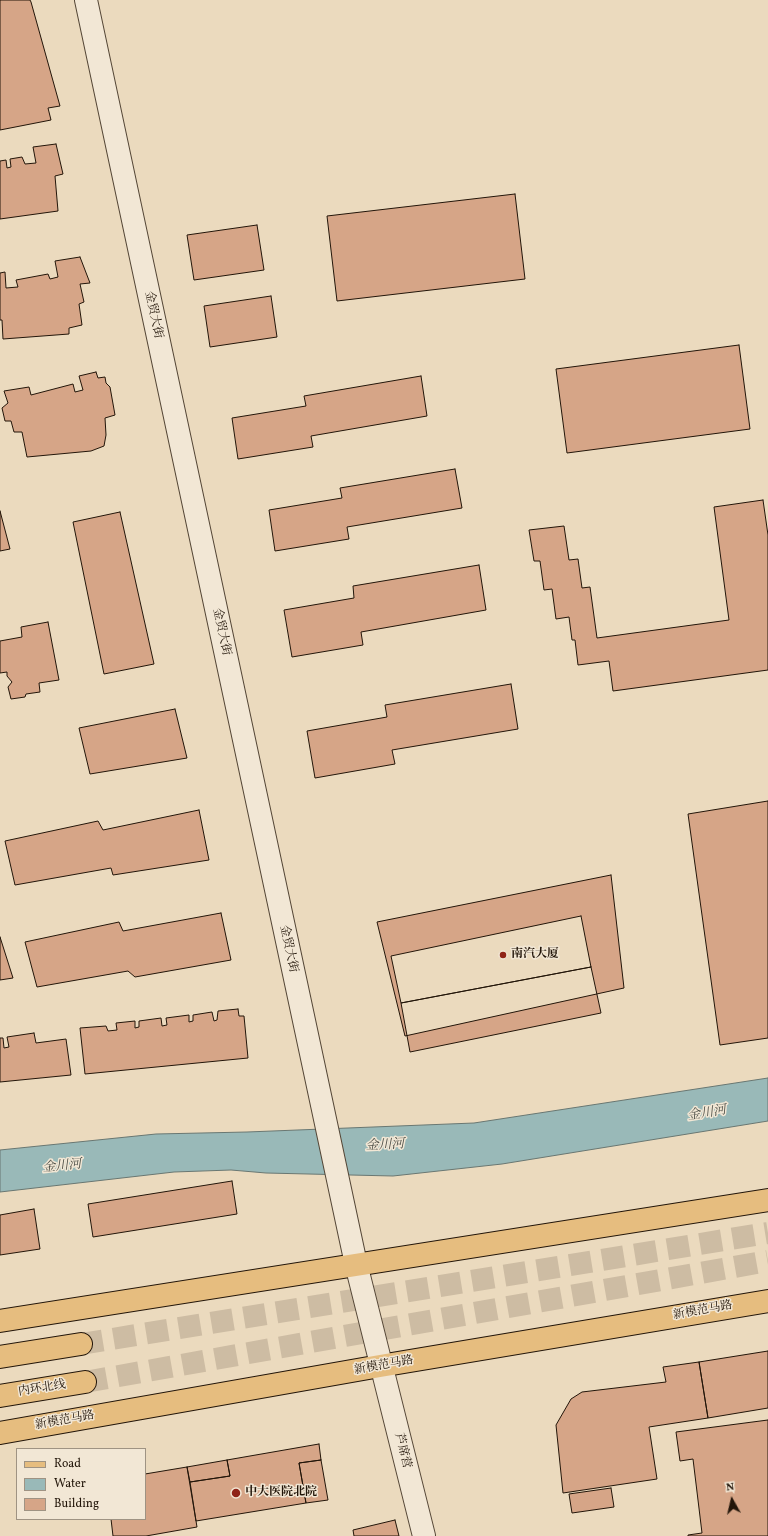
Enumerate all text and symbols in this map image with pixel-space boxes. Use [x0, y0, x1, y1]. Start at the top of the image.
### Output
street label: 金贸大街 [141, 290, 165, 340]
street label: 金贸大街 [209, 607, 233, 657]
street label: 金贸大街 [276, 924, 300, 974]
place label: 南汽大厦 [511, 948, 559, 962]
marker: 南汽大厦 [498, 950, 508, 960]
water label: 金川河 [687, 1103, 727, 1125]
water label: 金川河 [365, 1137, 405, 1155]
water label: 金川河 [42, 1157, 82, 1177]
street label: 新模范马路 [672, 1299, 734, 1323]
street label: 新模范马路 [353, 1354, 415, 1378]
street label: 内环北线 [17, 1378, 67, 1400]
street label: 新模范马路 [34, 1409, 96, 1433]
street label: 芦席营 [391, 1432, 413, 1470]
legend [16, 1448, 146, 1520]
text: Road [54, 1456, 81, 1472]
text: Water [54, 1476, 86, 1492]
north arrow [712, 1480, 752, 1520]
text: N [725, 1480, 735, 1496]
place label: 中大医院北院 [245, 1486, 317, 1500]
marker: 中大医院北院 [230, 1487, 242, 1499]
text: Building [54, 1496, 99, 1512]

